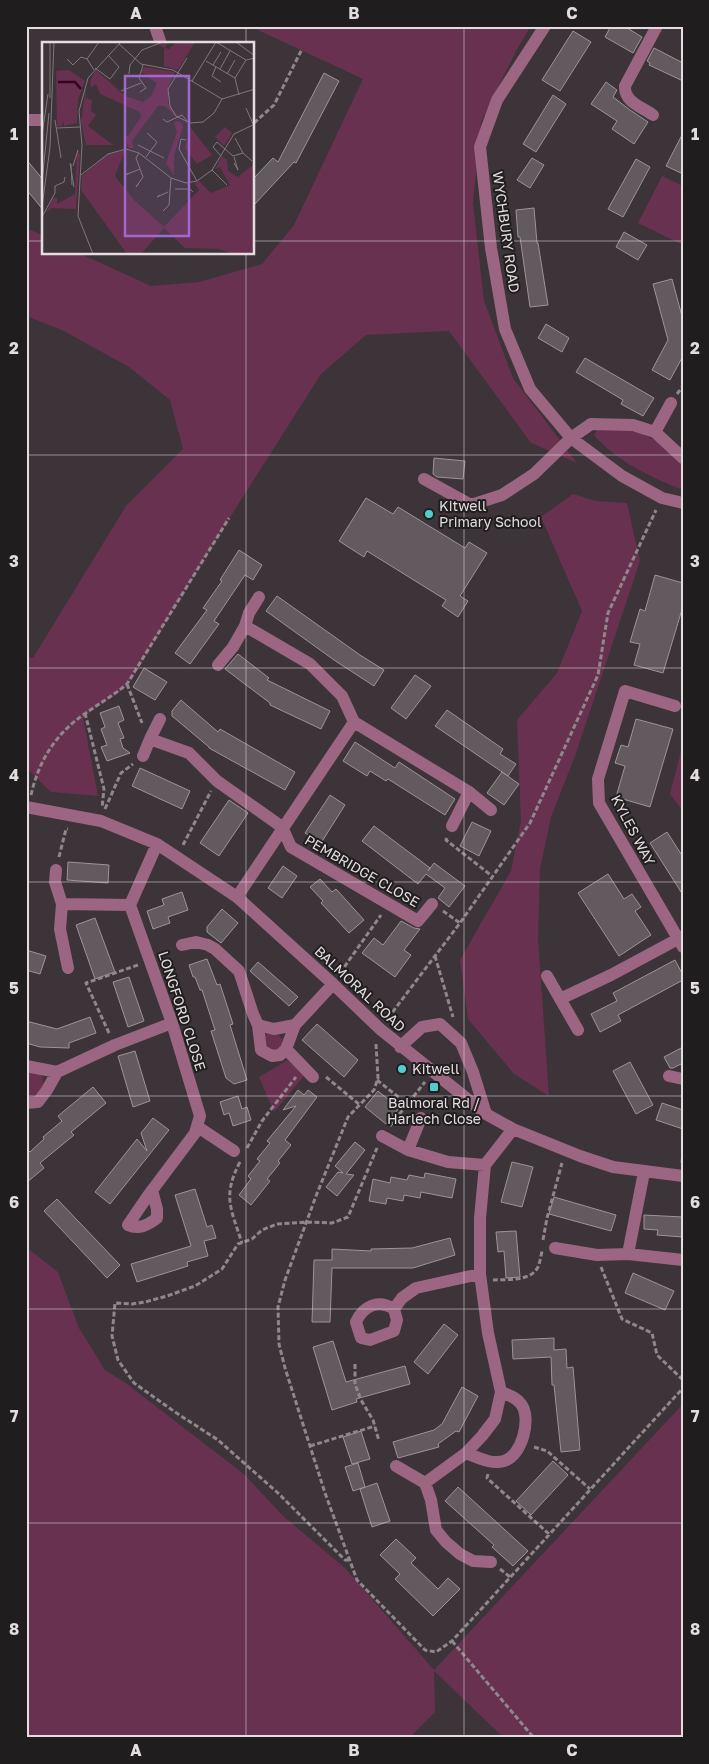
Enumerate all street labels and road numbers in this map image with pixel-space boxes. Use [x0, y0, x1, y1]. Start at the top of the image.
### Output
street label: WYCHBURY ROAD [490, 170, 523, 294]
street label: KYLES WAY [608, 792, 659, 868]
street label: PEMBRIDGE CLOSE [302, 831, 423, 910]
street label: BALMORAL ROAD [311, 942, 409, 1035]
street label: LONGFORD CLOSE [155, 949, 210, 1073]

